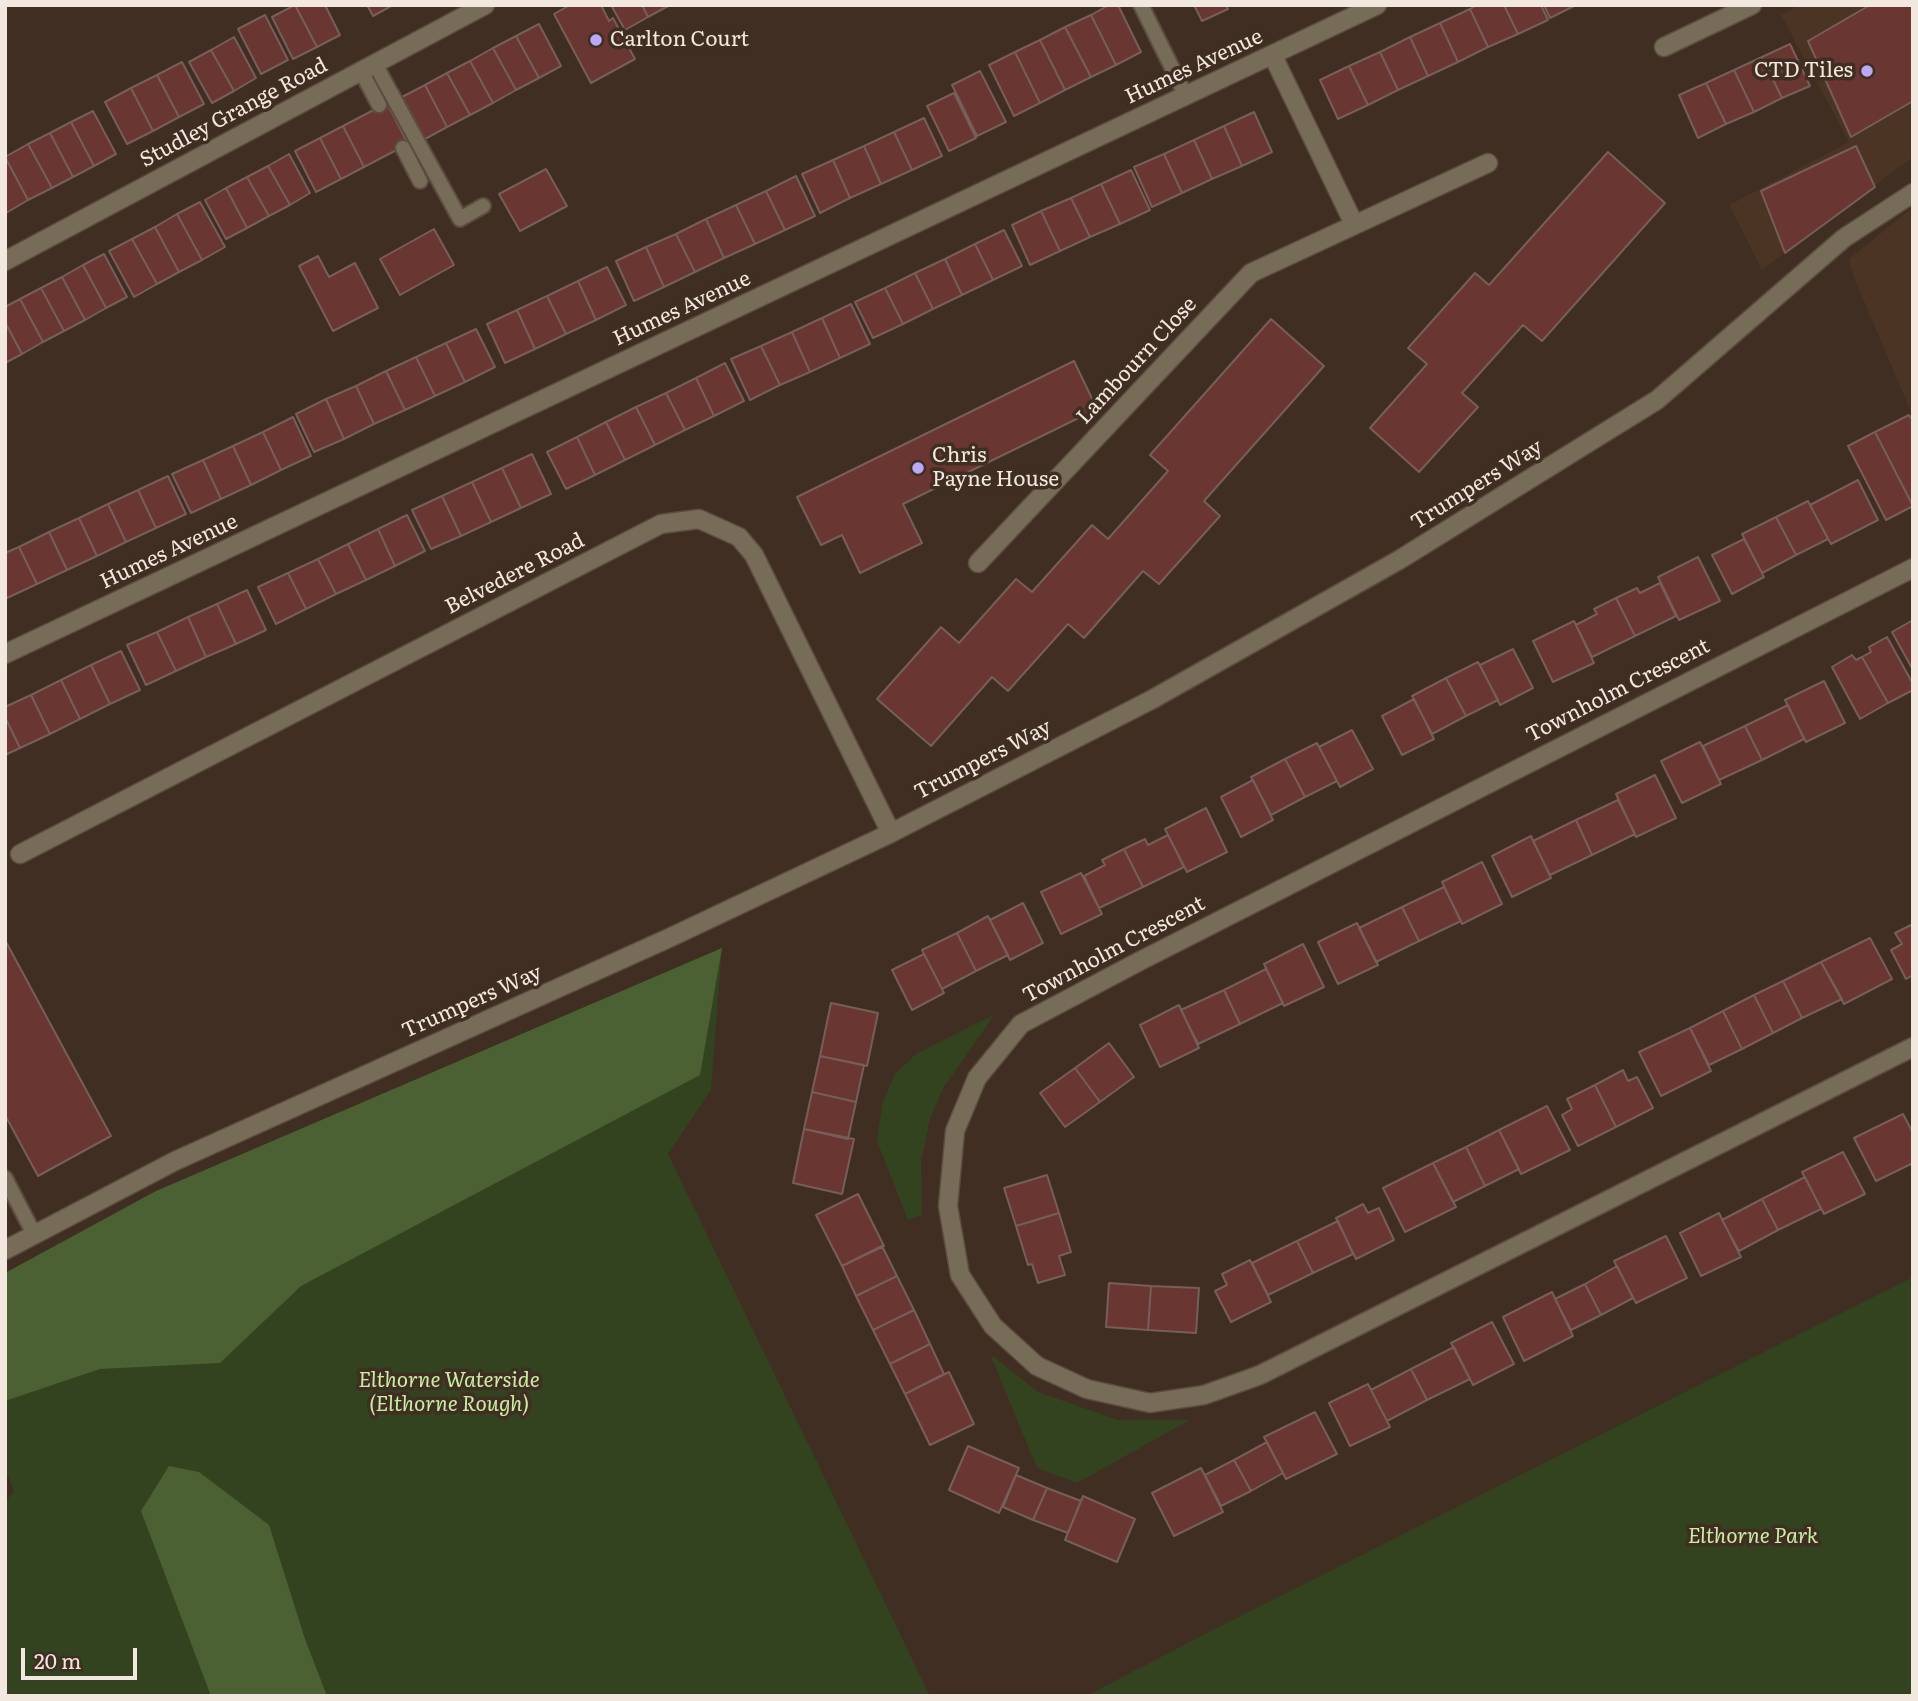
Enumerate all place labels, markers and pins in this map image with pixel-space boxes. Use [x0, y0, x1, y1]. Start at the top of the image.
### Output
place label: Carlton Court [610, 27, 749, 53]
marker: Carlton Court [588, 32, 604, 48]
place label: CTD Tiles [1754, 58, 1853, 84]
marker: CTD Tiles [1859, 63, 1875, 79]
place label: Chris Payne House [932, 443, 1059, 493]
marker: Chris Payne House [910, 460, 926, 476]

